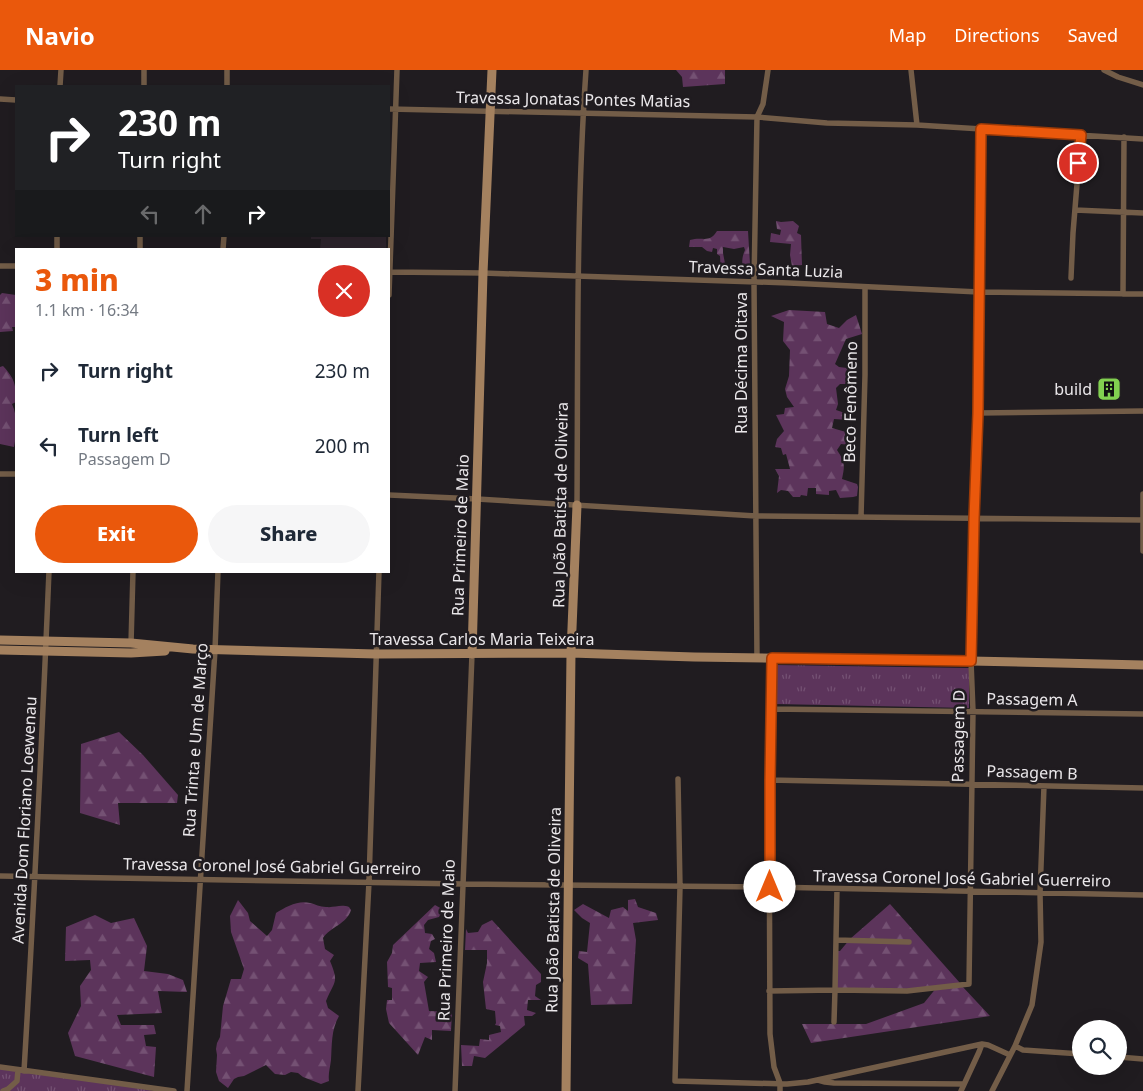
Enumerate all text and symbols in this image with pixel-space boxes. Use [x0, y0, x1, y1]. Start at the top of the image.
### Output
text: Navio [25, 19, 95, 52]
text: Map [889, 23, 926, 47]
text: Directions [954, 23, 1040, 47]
text: Saved [1068, 23, 1118, 47]
street label: Travessa Jonatas Pontes Matias [456, 86, 690, 112]
text: 230 m [118, 99, 221, 146]
icon: right [35, 105, 100, 170]
pin [1057, 142, 1099, 184]
text: Turn right [118, 144, 221, 174]
icon: arrive [1064, 149, 1092, 177]
icon: left [136, 200, 164, 228]
icon: ahead [189, 200, 217, 228]
icon: right [242, 200, 270, 228]
street label: Travessa Santa Luzia [688, 255, 844, 283]
text: 3 min [35, 259, 119, 300]
button: close [318, 265, 370, 317]
street label: Rua Décima Oitava [730, 292, 752, 434]
text: 1.1 km · 16:34 [35, 299, 139, 321]
street label: Beco Fenômeno [838, 341, 862, 463]
icon: right [35, 357, 63, 385]
text: Turn right [78, 358, 173, 384]
text: 230 m [315, 358, 370, 384]
building icon: build [1096, 376, 1122, 402]
place label: build [1054, 378, 1092, 400]
street label: Rua João Batista de Oliveira [547, 402, 573, 608]
text: Turn left [78, 422, 159, 448]
icon: left [35, 432, 63, 460]
text: 200 m [315, 433, 370, 459]
text: Passagem D [78, 448, 171, 470]
street label: Rua Primeiro de Maio [446, 454, 474, 616]
button: Exit [35, 505, 198, 563]
button: Share [208, 505, 370, 563]
street label: Travessa Carlos Maria Teixeira [369, 628, 595, 650]
street label: Rua Trinta e Um de Março [177, 642, 213, 838]
street label: Passagem A [986, 687, 1079, 711]
street label: Passagem D [946, 690, 970, 782]
street label: Avenida Dom Floriano Loewenau [7, 696, 41, 944]
street label: Passagem B [986, 759, 1078, 785]
street label: Rua João Batista de Oliveira [540, 807, 566, 1013]
street label: Travessa Coronel José Gabriel Guerreiro [123, 852, 421, 880]
street label: Rua Primeiro de Maio [432, 859, 460, 1021]
position arrow [743, 860, 795, 912]
street label: Travessa Coronel José Gabriel Guerreiro [813, 864, 1111, 892]
map controls [1072, 1020, 1127, 1075]
button: search [1072, 1020, 1127, 1075]

